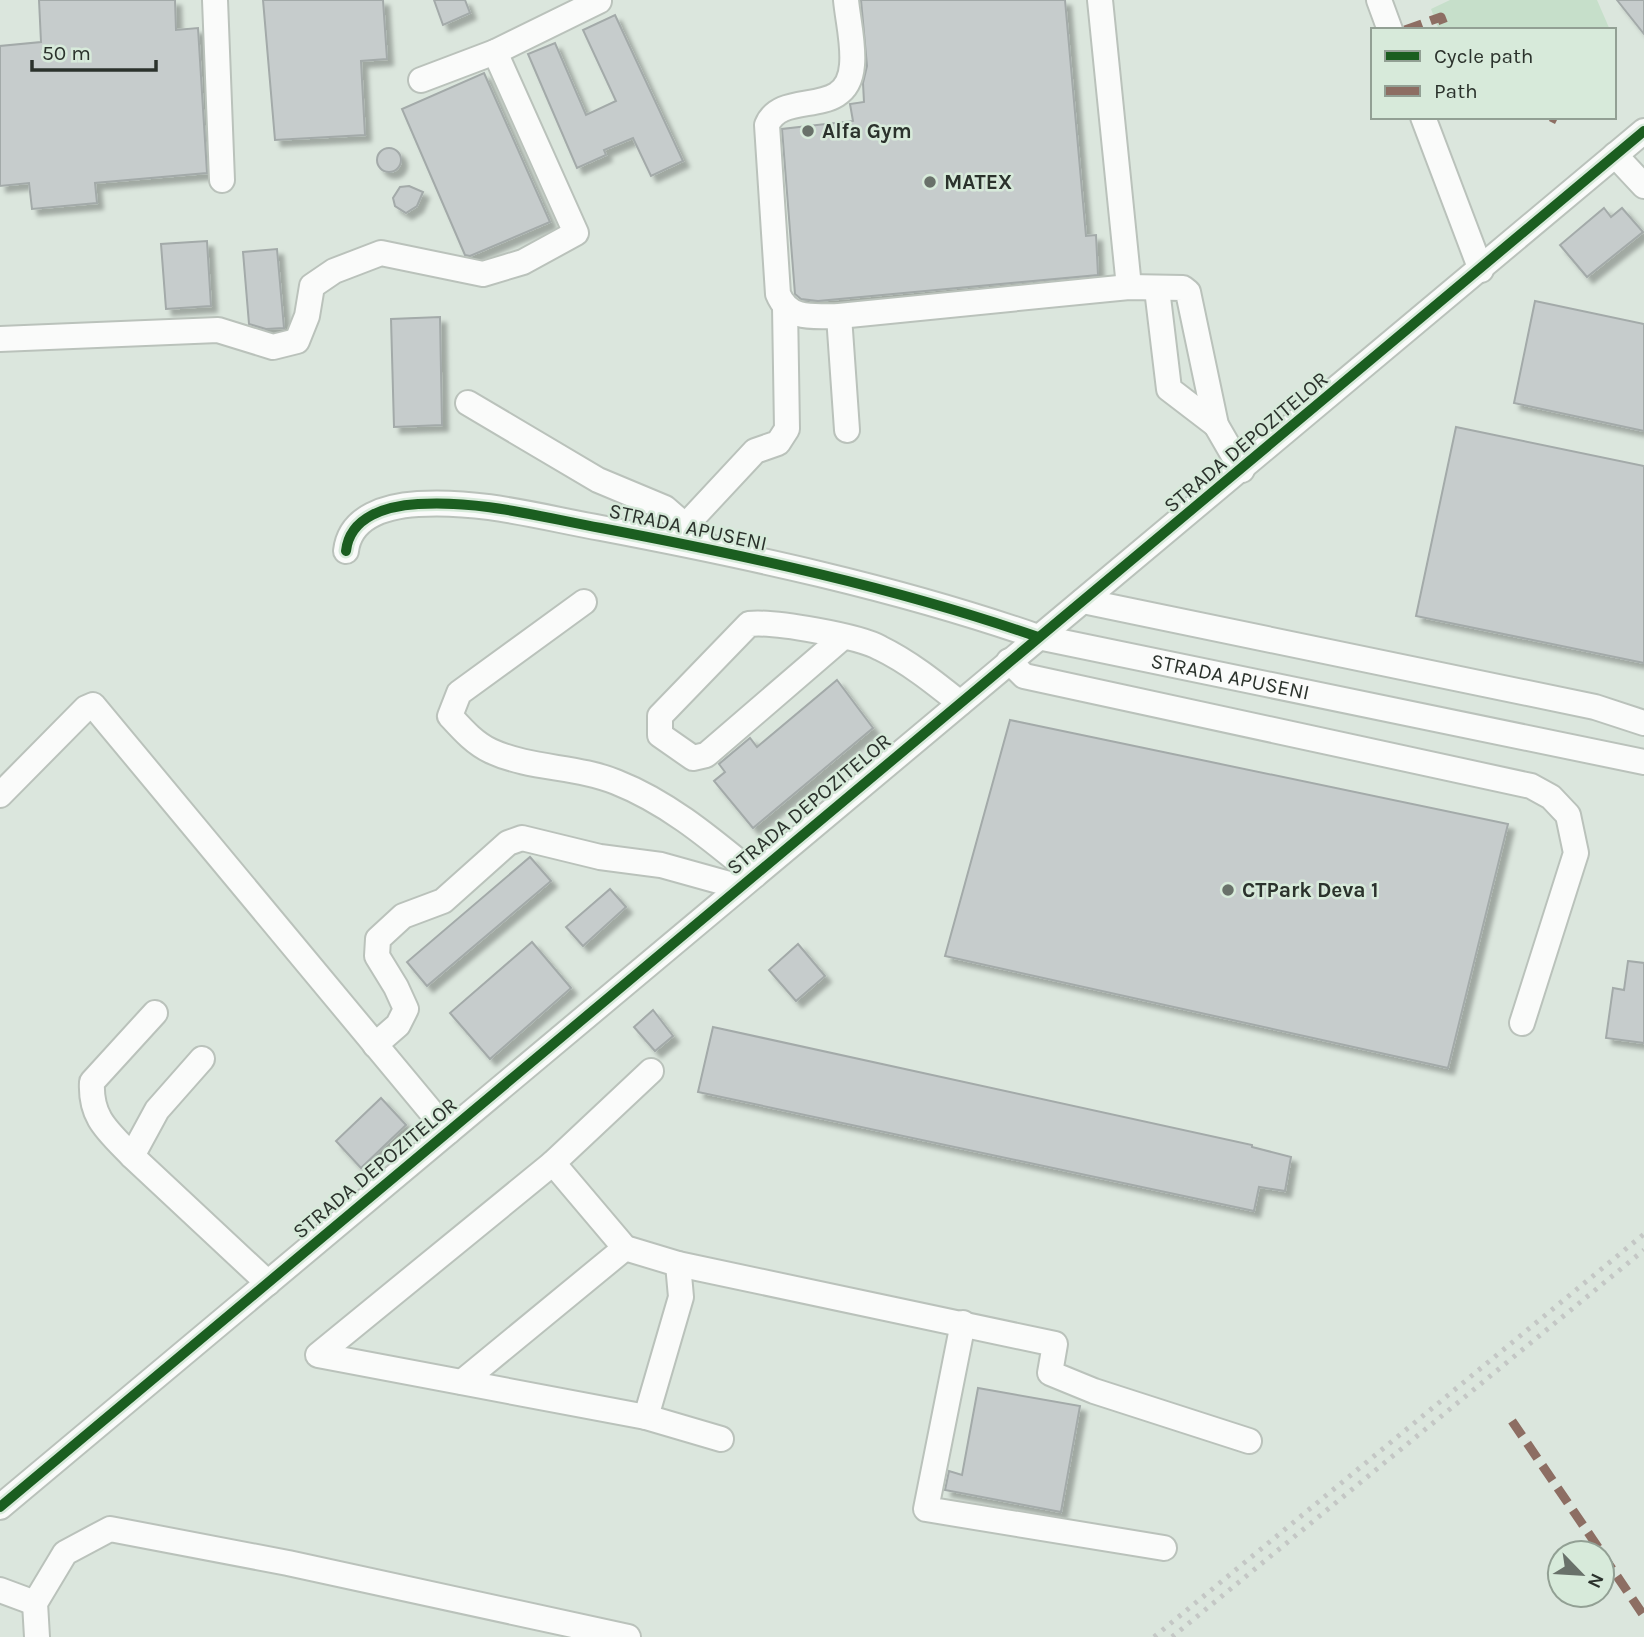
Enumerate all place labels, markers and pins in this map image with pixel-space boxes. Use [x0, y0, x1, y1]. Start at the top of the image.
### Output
place label: Alfa Gym [822, 119, 912, 143]
marker: Alfa Gym [800, 123, 816, 139]
place label: MATEX [944, 170, 1012, 194]
marker: MATEX [922, 174, 938, 190]
place label: CTPark Deva 1 [1242, 878, 1378, 902]
marker: CTPark Deva 1 [1220, 882, 1236, 898]

